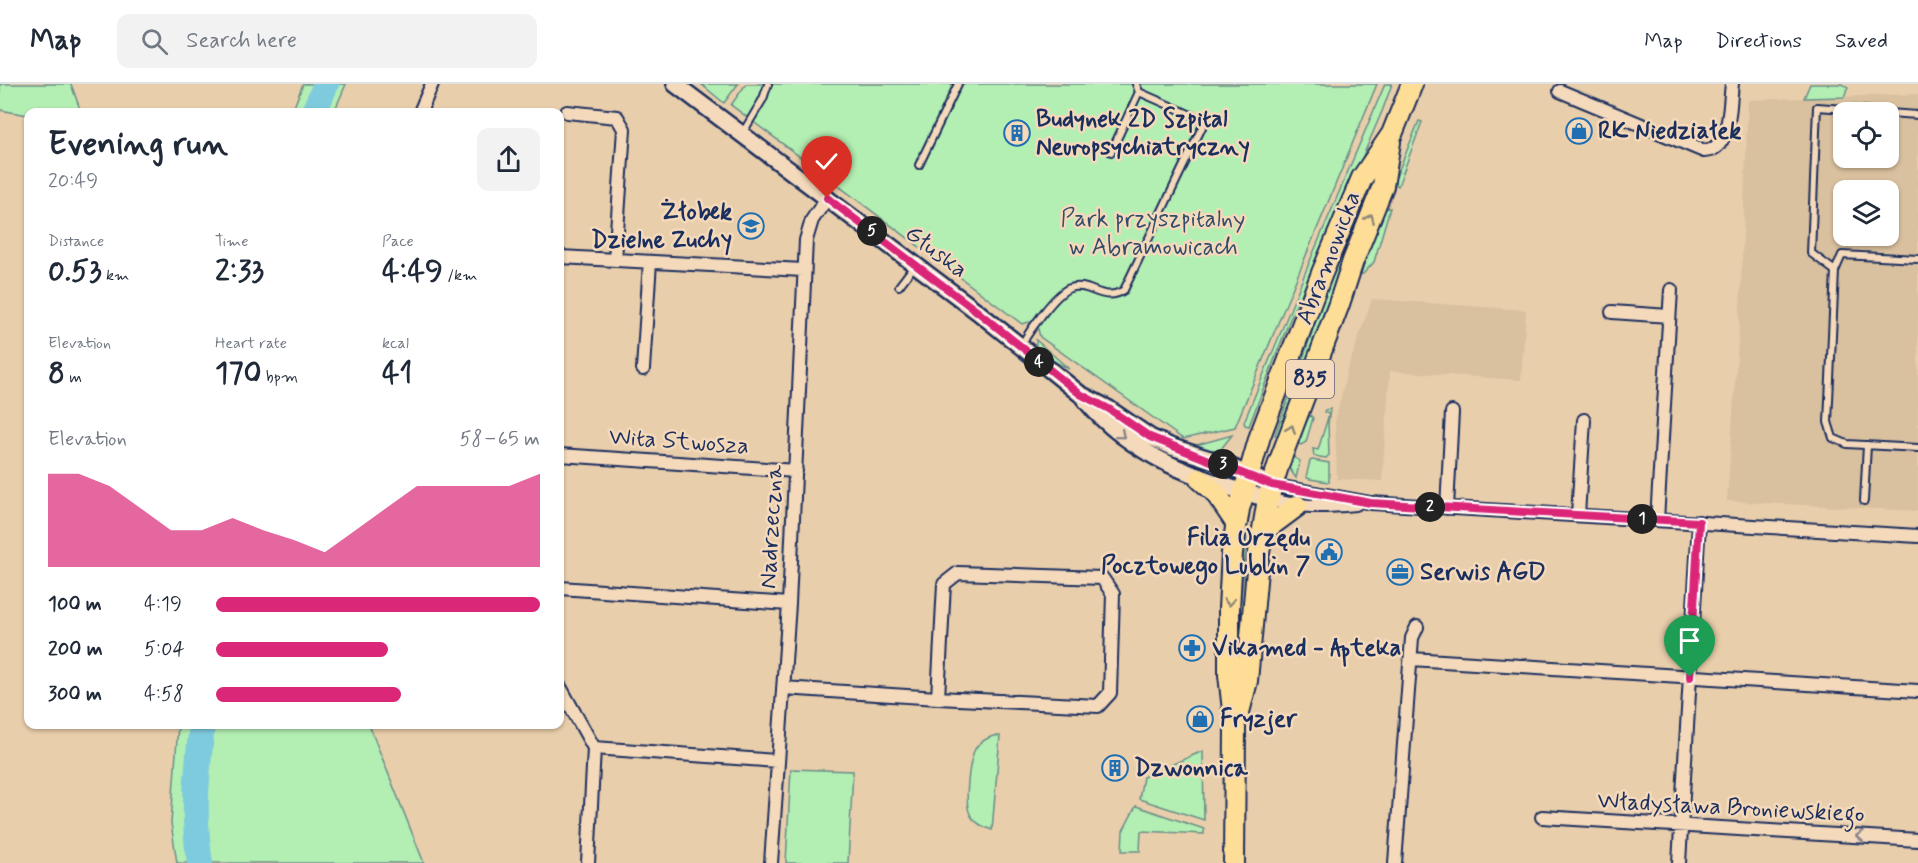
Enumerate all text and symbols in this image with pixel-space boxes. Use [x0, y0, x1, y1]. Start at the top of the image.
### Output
search box [117, 14, 537, 68]
text: Map [30, 23, 81, 60]
icon: search [138, 25, 171, 58]
text: Search here [186, 27, 297, 55]
text: Map [1644, 27, 1683, 55]
text: Directions [1716, 27, 1802, 55]
text: Saved [1835, 27, 1888, 55]
map controls [1833, 102, 1899, 246]
button: locate [1833, 102, 1899, 168]
place label: Budynek 2D Szpital Neuropsychiatryczny [1036, 104, 1250, 163]
shop icon: RK Niedziałek [1564, 116, 1594, 146]
place label: RK Niedziałek [1598, 116, 1741, 147]
building icon: Budynek 2D Szpital Neuropsychiatryczny [1002, 118, 1032, 148]
text: Evening run [48, 123, 228, 167]
button: share [477, 128, 540, 191]
pin [801, 136, 852, 198]
icon: check [810, 145, 843, 178]
text: 20:49 [48, 168, 98, 195]
button: layers [1833, 180, 1899, 246]
street label: Abramowicka [1289, 187, 1369, 329]
place label: Żłobek Dzielne Zuchy [591, 197, 732, 256]
park label: Park przyszpitalny w Abramowicach [1061, 204, 1245, 263]
school or university icon: Żłobek Dzielne Zuchy [736, 211, 766, 241]
one-way arrow [1363, 214, 1375, 225]
pin: 5 [857, 216, 887, 246]
street label: Głuska [898, 218, 974, 286]
text: 5 [867, 220, 877, 241]
text: Distance [48, 231, 104, 252]
text: Time [215, 231, 249, 252]
text: Pace [382, 231, 414, 252]
text: 0.53 [48, 252, 102, 291]
text: 2:33 [215, 252, 264, 291]
text: 4:49 [382, 252, 443, 291]
text: km [102, 265, 129, 286]
text: /km [443, 265, 477, 286]
text: Elevation [48, 333, 111, 354]
text: Heart rate [215, 333, 287, 354]
text: kcal [382, 333, 409, 354]
pin: 4 [1024, 347, 1054, 377]
text: 4 [1034, 351, 1044, 372]
text: 8 [48, 354, 65, 393]
text: 170 [215, 354, 262, 393]
text: 41 [382, 354, 412, 393]
road number: 835 [1286, 360, 1334, 398]
text: m [65, 367, 82, 388]
text: bpm [262, 367, 298, 388]
street label: Wita Stwosza [608, 422, 750, 462]
one-way arrow [1284, 425, 1297, 435]
text: Elevation [48, 426, 127, 453]
text: 58–65 m [459, 426, 540, 453]
one-way arrow [1114, 428, 1125, 439]
pin: 3 [1208, 449, 1238, 479]
text: 3 [1219, 453, 1227, 474]
street label: Nadrzeczna [753, 464, 791, 590]
pin: 2 [1415, 492, 1445, 522]
text: 2 [1426, 496, 1434, 517]
pin: 1 [1627, 504, 1657, 534]
text: 1 [1638, 508, 1646, 529]
place label: Filia Urzędu Pocztowego Lublin 7 [1101, 523, 1310, 585]
public building icon: Filia Urzędu Pocztowego Lublin 7 [1314, 537, 1344, 567]
office icon: Serwis AGD [1385, 557, 1415, 587]
place label: Serwis AGD [1420, 557, 1546, 588]
text: 100 m [48, 591, 102, 618]
text: 4:19 [144, 591, 182, 618]
one-way arrow [1223, 598, 1235, 607]
pin [1664, 615, 1715, 677]
icon: arrive [1673, 624, 1706, 657]
pharmacy icon: Vikamed - Apteka [1177, 633, 1207, 663]
place label: Vikamed - Apteka [1212, 633, 1402, 667]
text: 200 m [48, 636, 103, 663]
text: 5:04 [144, 636, 185, 663]
text: 300 m [48, 681, 102, 708]
text: 4:58 [144, 681, 184, 708]
shop icon: Fryzjer [1185, 704, 1215, 734]
place label: Fryzjer [1220, 704, 1298, 735]
building icon: Dzwonnica [1100, 753, 1130, 783]
place label: Dzwonnica [1134, 753, 1248, 784]
street label: Władysława Broniewskiego [1596, 786, 1865, 833]
one-way arrow [1855, 830, 1864, 843]

